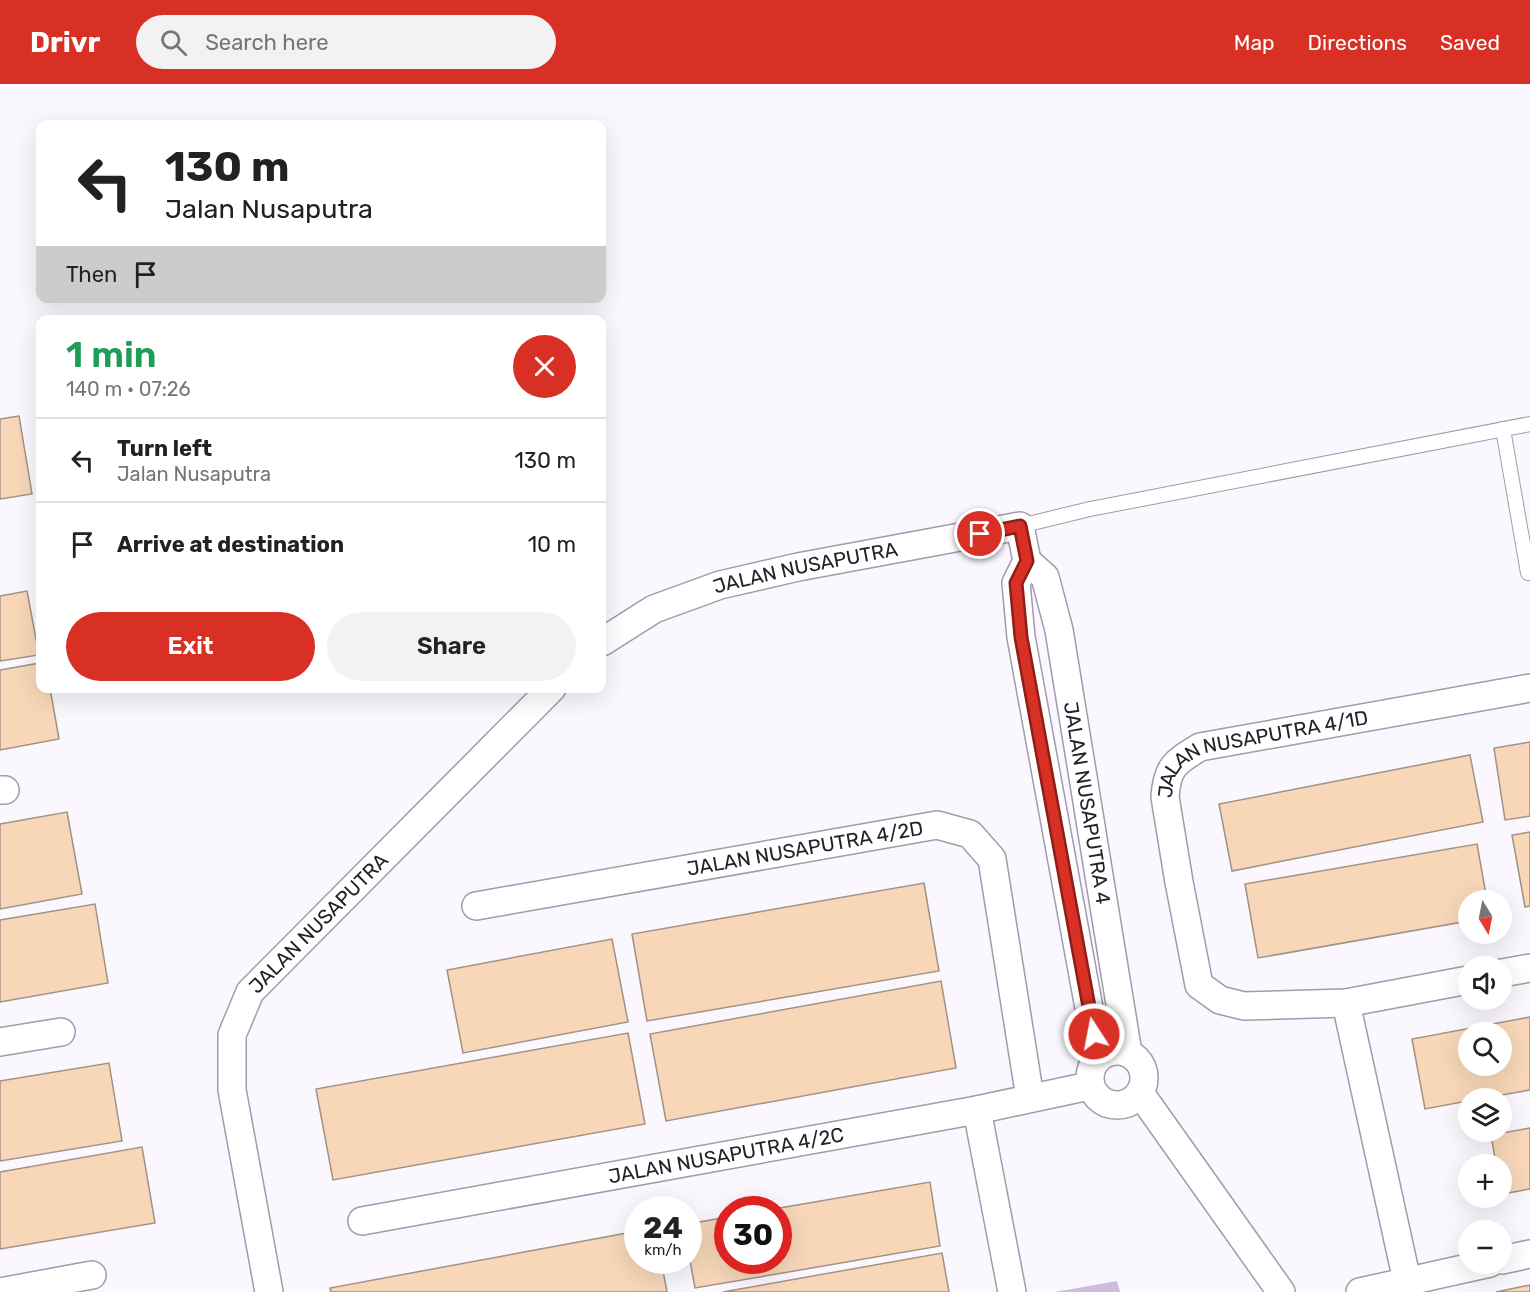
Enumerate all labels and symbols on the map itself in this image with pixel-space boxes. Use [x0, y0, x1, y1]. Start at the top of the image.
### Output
pin [954, 508, 1005, 559]
street label: JALAN NUSAPUTRA [710, 537, 900, 599]
street label: JALAN NUSAPUTRA 4 [1059, 700, 1116, 906]
street label: JALAN NUSAPUTRA 4/1D [1153, 705, 1370, 799]
street label: JALAN NUSAPUTRA 4/2D [685, 816, 925, 881]
street label: JALAN NUSAPUTRA [244, 848, 393, 998]
north arrow [1458, 890, 1512, 944]
position arrow [1062, 1002, 1126, 1066]
street label: JALAN NUSAPUTRA 4/2C [606, 1122, 846, 1188]
speed limit sign: 30 [714, 1196, 792, 1274]

